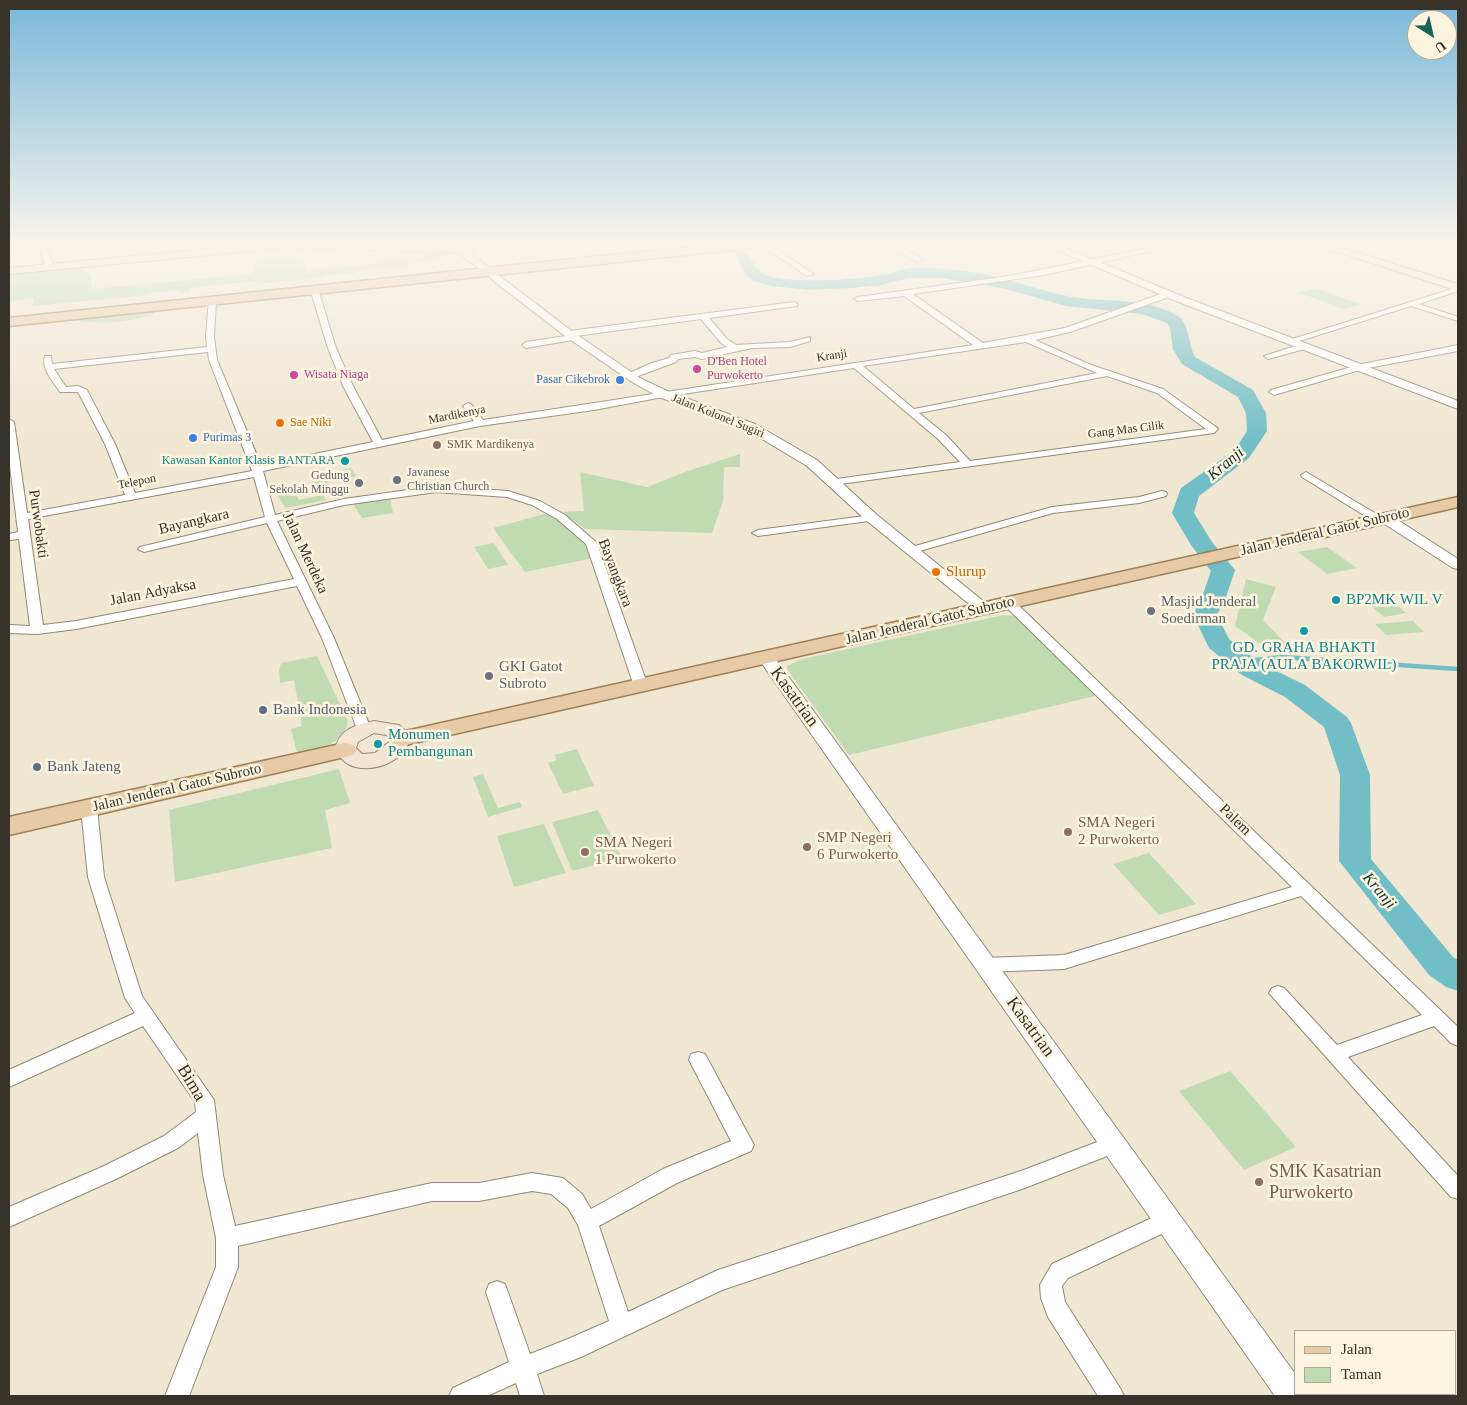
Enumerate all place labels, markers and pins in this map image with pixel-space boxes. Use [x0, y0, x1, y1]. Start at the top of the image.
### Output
place label: D'Ben Hotel Purwokerto [707, 355, 767, 383]
marker: D'Ben Hotel Purwokerto [691, 363, 703, 375]
place label: Wisata Niaga [304, 368, 368, 382]
marker: Wisata Niaga [288, 369, 300, 381]
place label: Pasar Cikebrok [536, 373, 610, 387]
marker: Pasar Cikebrok [614, 374, 626, 386]
place label: Sae Niki [290, 416, 332, 430]
marker: Sae Niki [274, 417, 286, 429]
place label: Purimas 3 [203, 431, 251, 445]
marker: Purimas 3 [187, 432, 199, 444]
place label: SMK Mardikenya [447, 438, 534, 452]
marker: SMK Mardikenya [431, 439, 443, 451]
place label: Kawasan Kantor Klasis BANTARA [162, 454, 335, 468]
marker: Kawasan Kantor Klasis BANTARA [339, 455, 351, 467]
place label: Javanese Christian Church [407, 466, 489, 494]
place label: Gedung Sekolah Minggu [269, 469, 349, 497]
marker: Javanese Christian Church [391, 474, 403, 486]
marker: Gedung Sekolah Minggu [353, 477, 365, 489]
place label: Slurup [946, 563, 986, 581]
marker: Slurup [930, 566, 942, 578]
place label: BP2MK WIL V [1346, 591, 1443, 609]
place label: Masjid Jenderal Soedirman [1161, 593, 1256, 628]
marker: BP2MK WIL V [1330, 594, 1342, 606]
marker: Masjid Jenderal Soedirman [1145, 605, 1157, 617]
marker: GD. GRAHA BHAKTI PRAJA (AULA BAKORWIL) [1298, 625, 1310, 637]
place label: GD. GRAHA BHAKTI PRAJA (AULA BAKORWIL) [1212, 639, 1396, 674]
place label: GKI Gatot Subroto [499, 658, 563, 693]
marker: GKI Gatot Subroto [483, 670, 495, 682]
place label: Bank Indonesia [273, 701, 367, 719]
marker: Bank Indonesia [257, 704, 269, 716]
place label: Monumen Pembangunan [388, 726, 473, 761]
marker: Monumen Pembangunan [372, 738, 384, 750]
place label: Bank Jateng [47, 758, 121, 776]
marker: Bank Jateng [31, 761, 43, 773]
place label: SMA Negeri 2 Purwokerto [1078, 814, 1159, 849]
marker: SMA Negeri 2 Purwokerto [1062, 826, 1074, 838]
place label: SMP Negeri 6 Purwokerto [817, 829, 898, 864]
place label: SMA Negeri 1 Purwokerto [595, 834, 676, 869]
marker: SMP Negeri 6 Purwokerto [801, 841, 813, 853]
marker: SMA Negeri 1 Purwokerto [579, 846, 591, 858]
place label: SMK Kasatrian Purwokerto [1269, 1161, 1381, 1204]
marker: SMK Kasatrian Purwokerto [1253, 1176, 1265, 1188]

